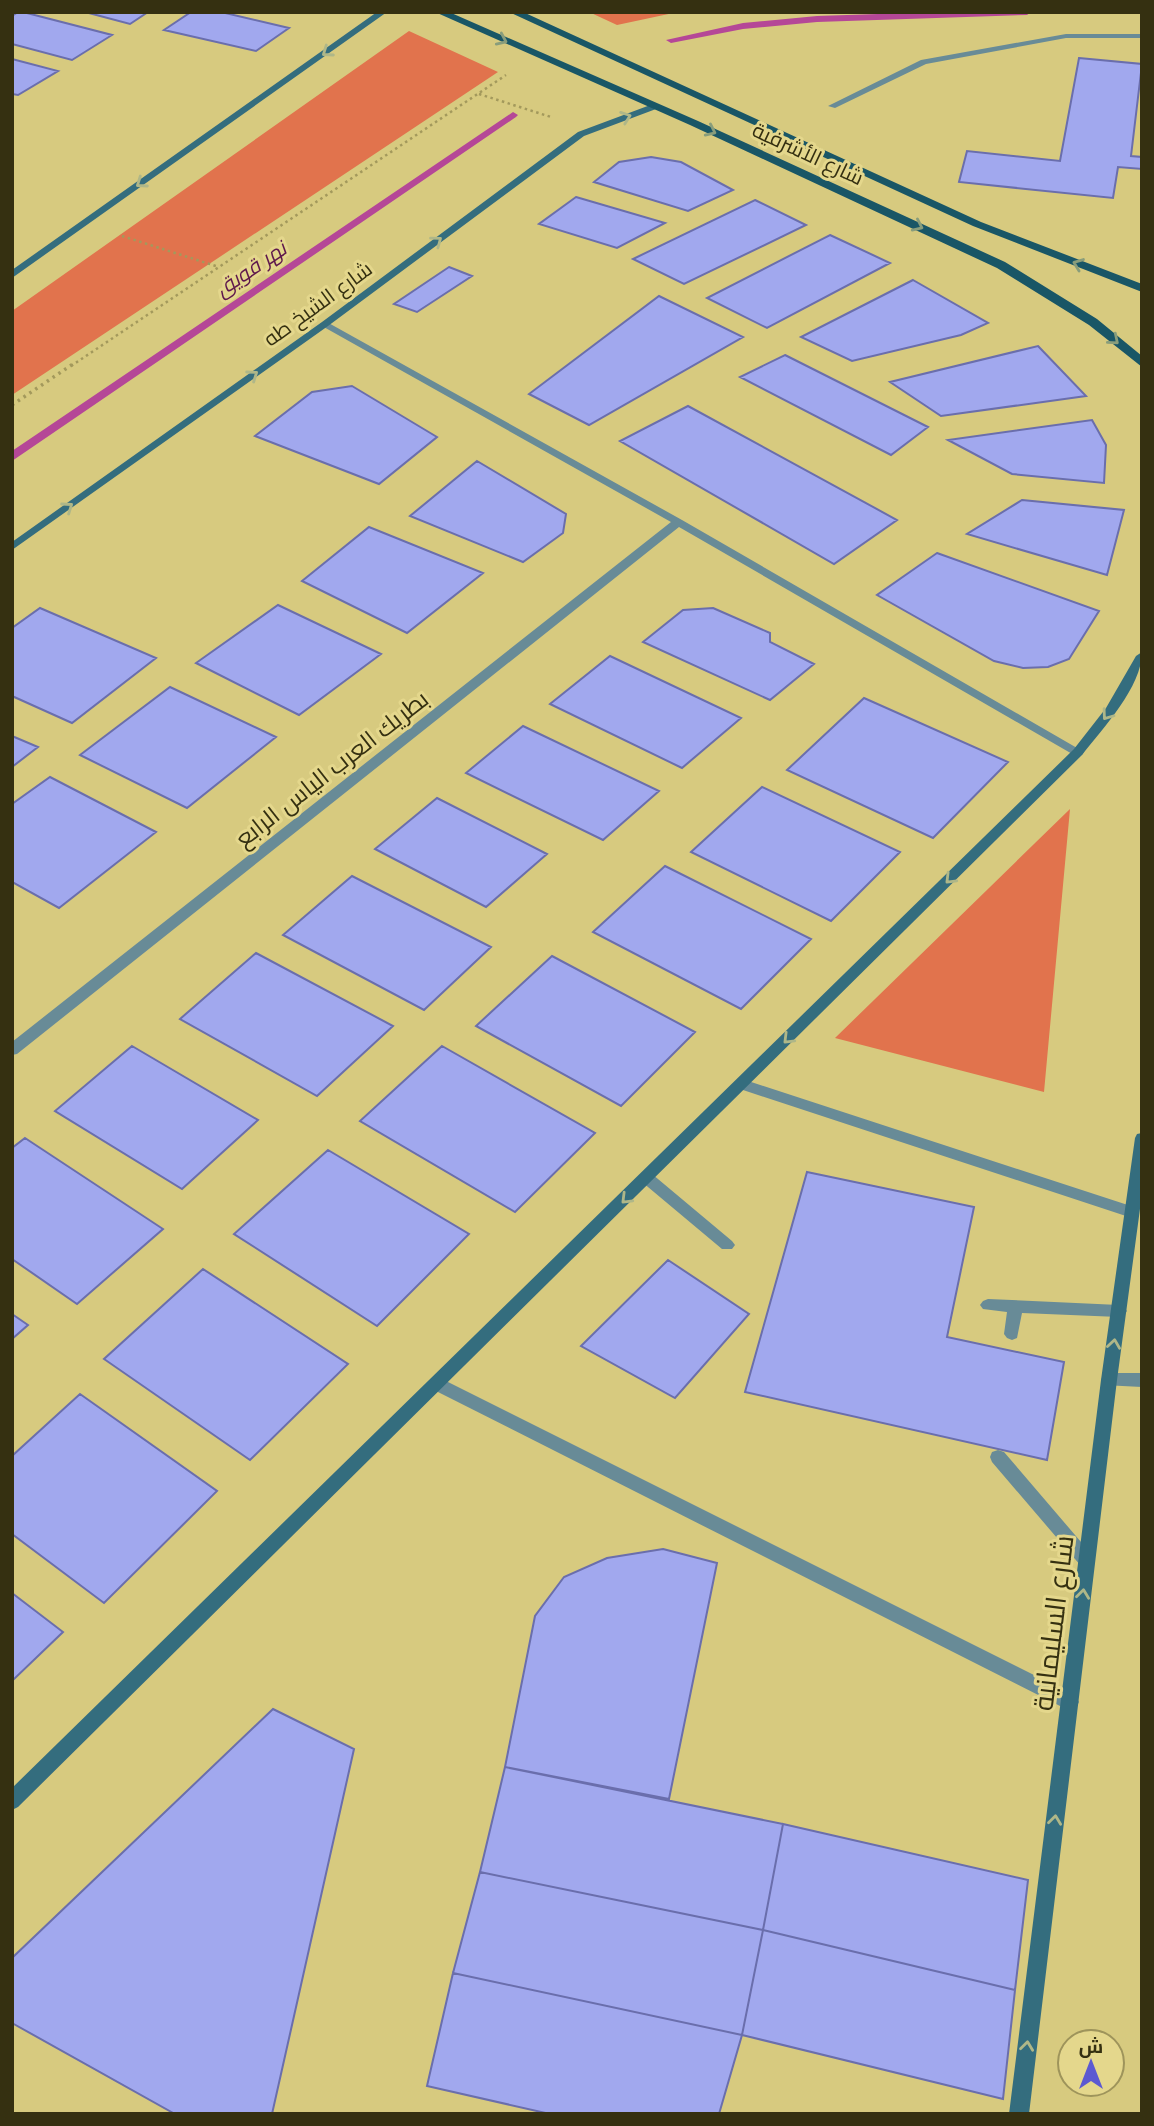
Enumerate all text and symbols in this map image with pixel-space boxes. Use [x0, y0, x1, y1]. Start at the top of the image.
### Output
one-way arrow [495, 32, 508, 46]
one-way arrow [322, 44, 335, 56]
one-way arrow [620, 112, 632, 126]
street label: شارع الأشرفية [748, 116, 868, 192]
one-way arrow [704, 123, 716, 137]
one-way arrow [136, 175, 149, 187]
one-way arrow [911, 218, 923, 232]
water label: نهر قويق [210, 234, 294, 302]
one-way arrow [429, 237, 442, 249]
street label: شارع الشيخ طه [258, 255, 378, 353]
one-way arrow [1073, 258, 1085, 272]
one-way arrow [1105, 332, 1118, 344]
one-way arrow [245, 371, 258, 383]
one-way arrow [60, 503, 73, 515]
street label: بطريك العرب الياس الرابع [229, 683, 435, 855]
one-way arrow [1102, 707, 1115, 720]
one-way arrow [945, 871, 958, 884]
one-way arrow [784, 1031, 796, 1043]
one-way arrow [621, 1190, 634, 1203]
one-way arrow [1106, 1338, 1121, 1350]
street label: شارع السليمانية [1024, 1533, 1083, 1713]
one-way arrow [1075, 1589, 1090, 1600]
one-way arrow [1048, 1814, 1063, 1826]
north arrow [1056, 2028, 1126, 2098]
text: ش [1079, 2034, 1103, 2059]
one-way arrow [1020, 2040, 1035, 2052]

